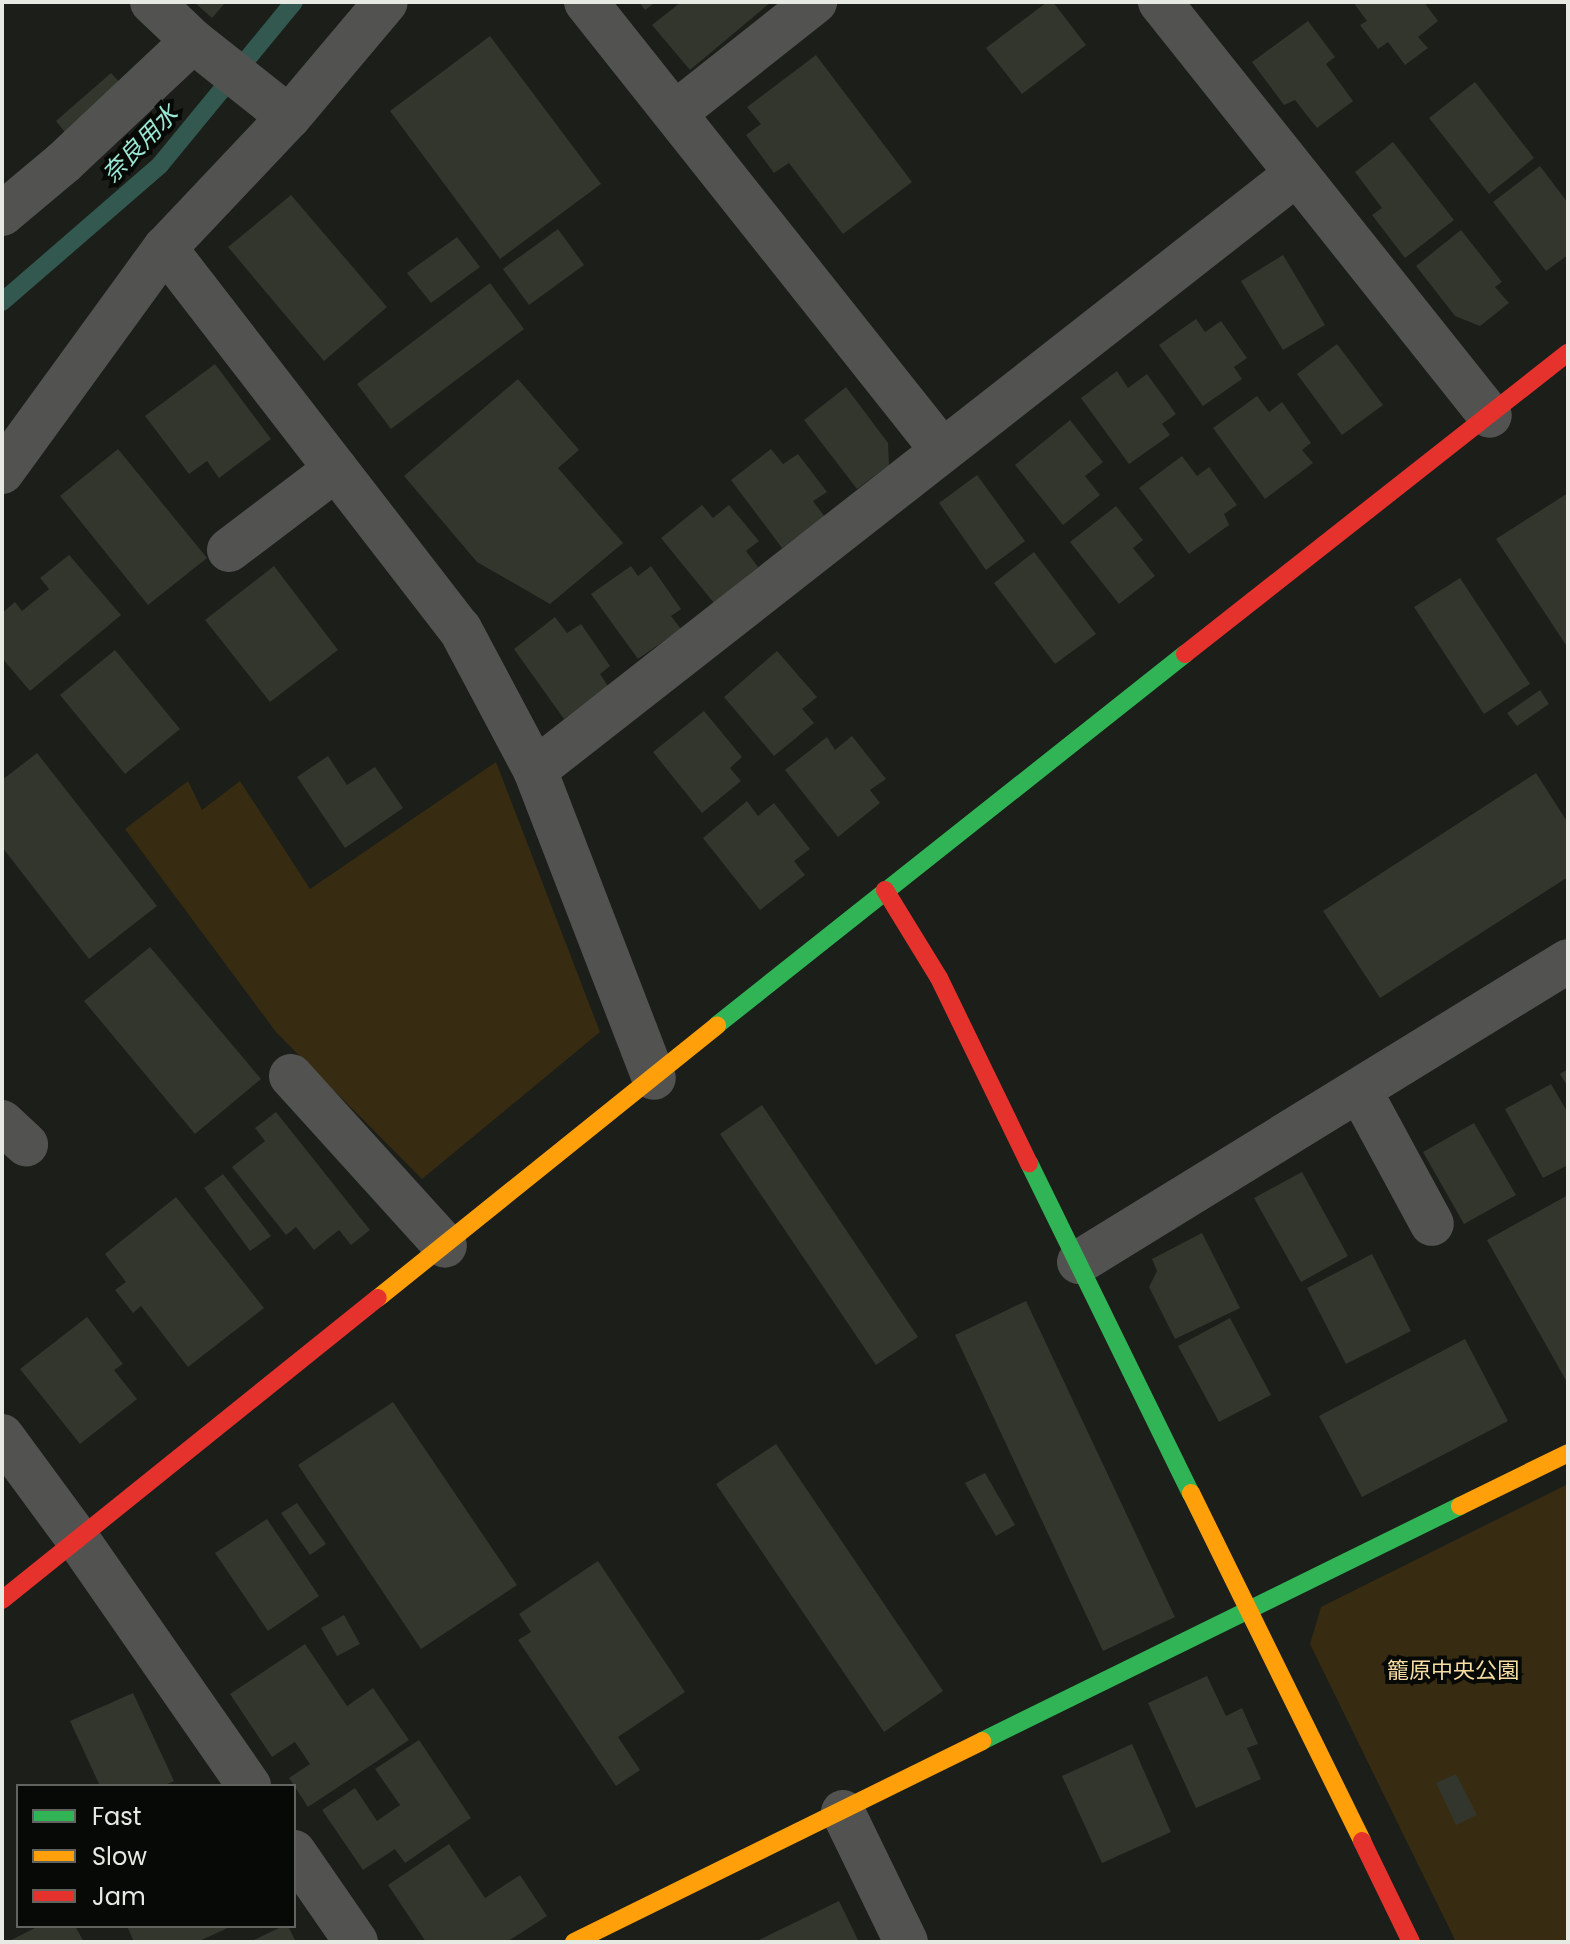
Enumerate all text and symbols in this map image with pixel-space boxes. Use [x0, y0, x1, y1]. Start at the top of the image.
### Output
water label: 奈良用水 [96, 99, 184, 189]
park label: 籠原中央公園 [1387, 1658, 1519, 1684]
legend [16, 1784, 296, 1928]
text: Fast [92, 1800, 142, 1833]
text: Slow [92, 1840, 147, 1873]
text: Jam [92, 1880, 146, 1913]

